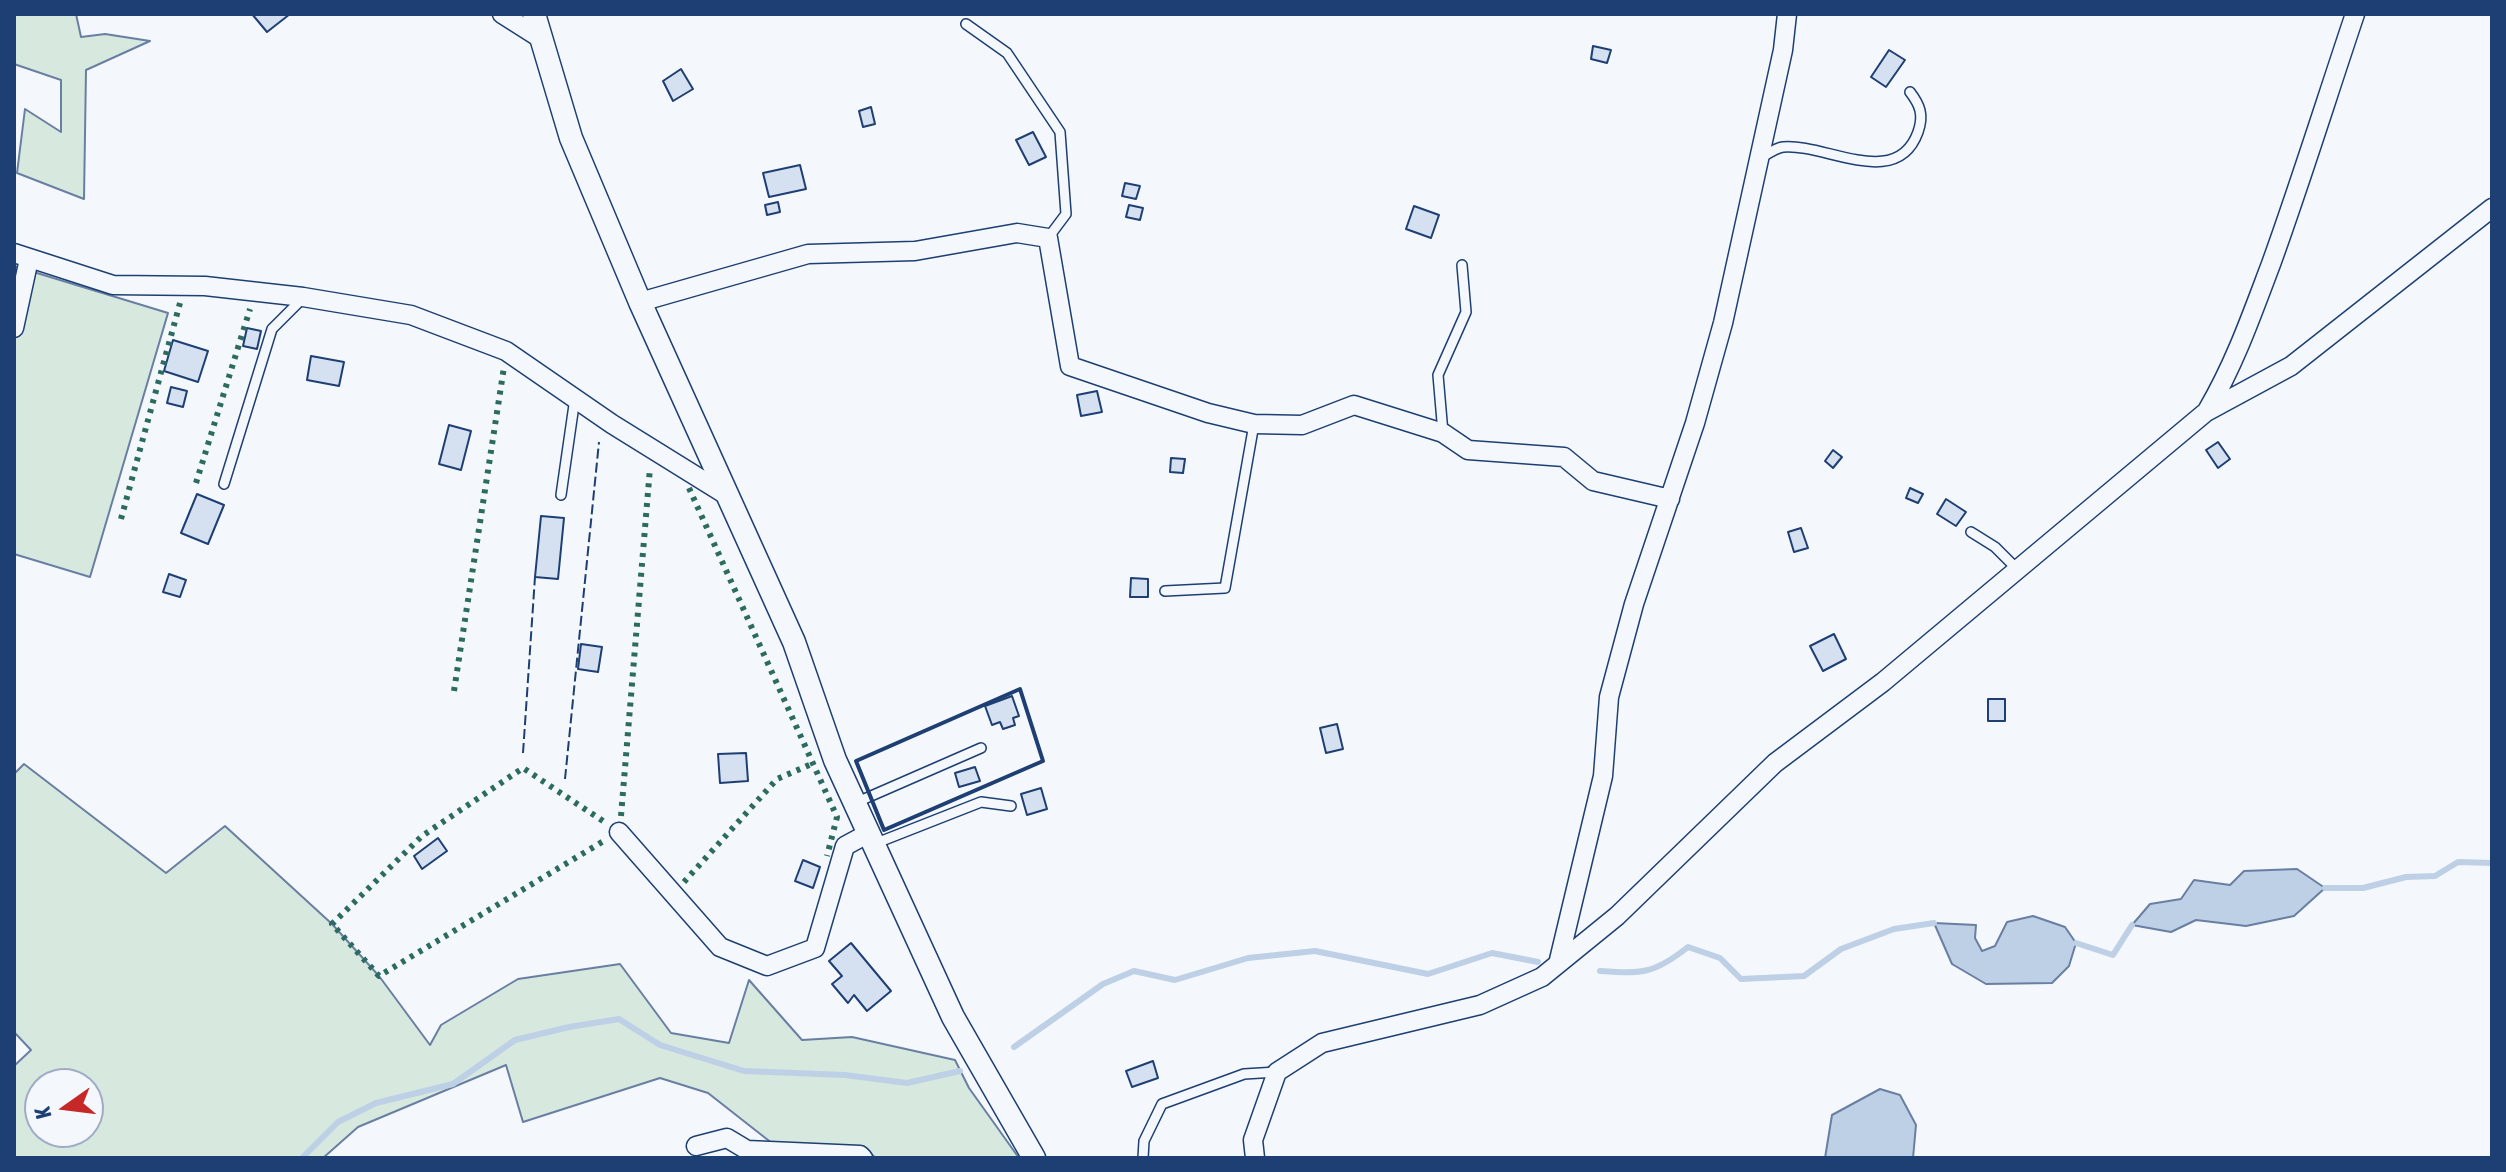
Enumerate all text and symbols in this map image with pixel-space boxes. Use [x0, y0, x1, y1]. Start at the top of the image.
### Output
north arrow [24, 1068, 104, 1148]
text: K [29, 1105, 57, 1122]

